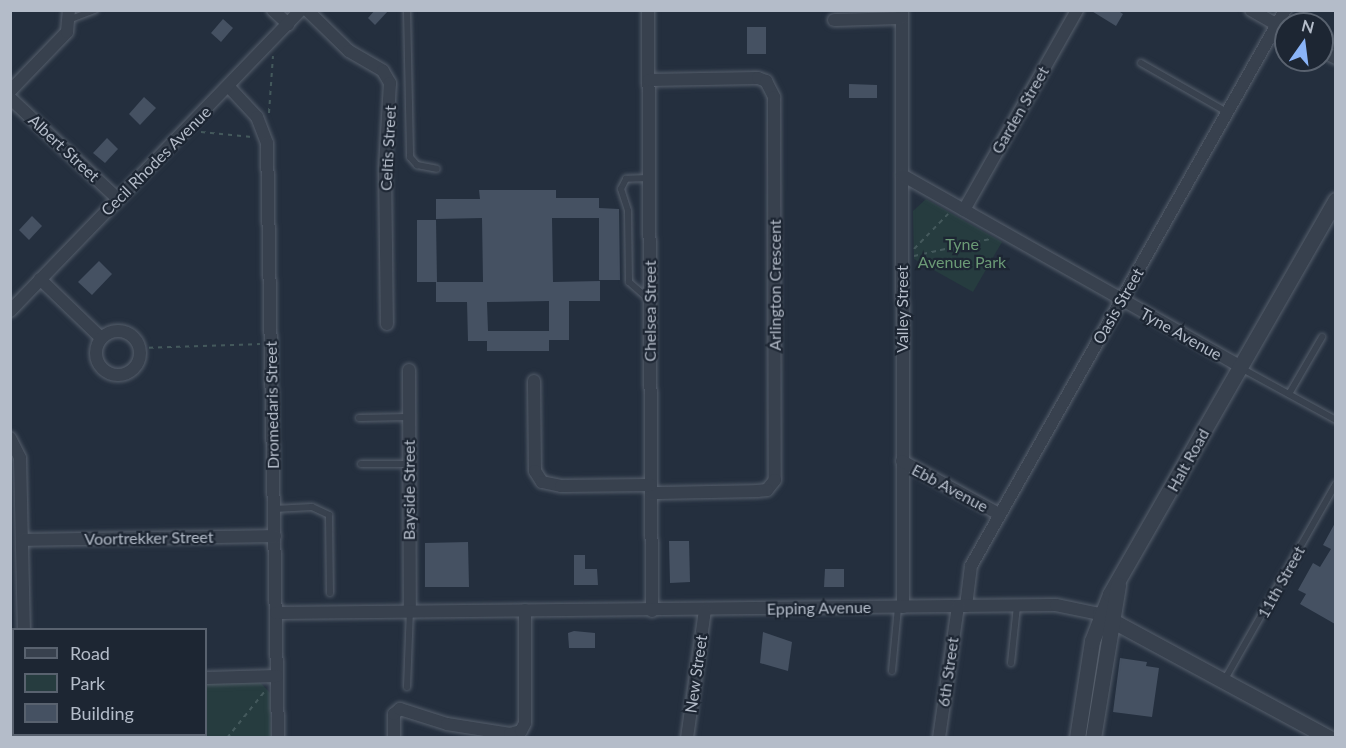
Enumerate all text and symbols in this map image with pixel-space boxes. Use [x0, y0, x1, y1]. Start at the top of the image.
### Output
north arrow [1274, 12, 1334, 72]
text: N [1300, 15, 1316, 37]
street label: Garden Street [987, 63, 1053, 157]
street label: Cecil Rhodes Avenue [97, 102, 215, 220]
street label: Celtis Street [376, 105, 400, 191]
street label: Albert Street [25, 110, 103, 186]
street label: Arlington Crescent [765, 219, 785, 351]
park label: Tyne Avenue Park [918, 234, 1006, 272]
street label: Chelsea Street [640, 260, 660, 362]
street label: Valley Street [892, 265, 912, 353]
street label: Oasis Street [1089, 265, 1147, 347]
street label: Tyne Avenue [1137, 304, 1225, 364]
street label: Dromedaris Street [261, 341, 283, 469]
street label: Halt Road [1163, 425, 1213, 495]
street label: Bayside Street [399, 440, 419, 540]
street label: Ebb Avenue [908, 460, 992, 516]
street label: Voortrekker Street [84, 527, 214, 549]
street label: 11th Street [1253, 543, 1309, 621]
street label: Epping Avenue [766, 597, 872, 619]
legend [12, 628, 207, 736]
street label: New Street [681, 633, 711, 715]
street label: 6th Street [934, 636, 962, 708]
text: Road [70, 642, 110, 664]
text: Park [70, 672, 105, 694]
text: Building [70, 702, 134, 724]

